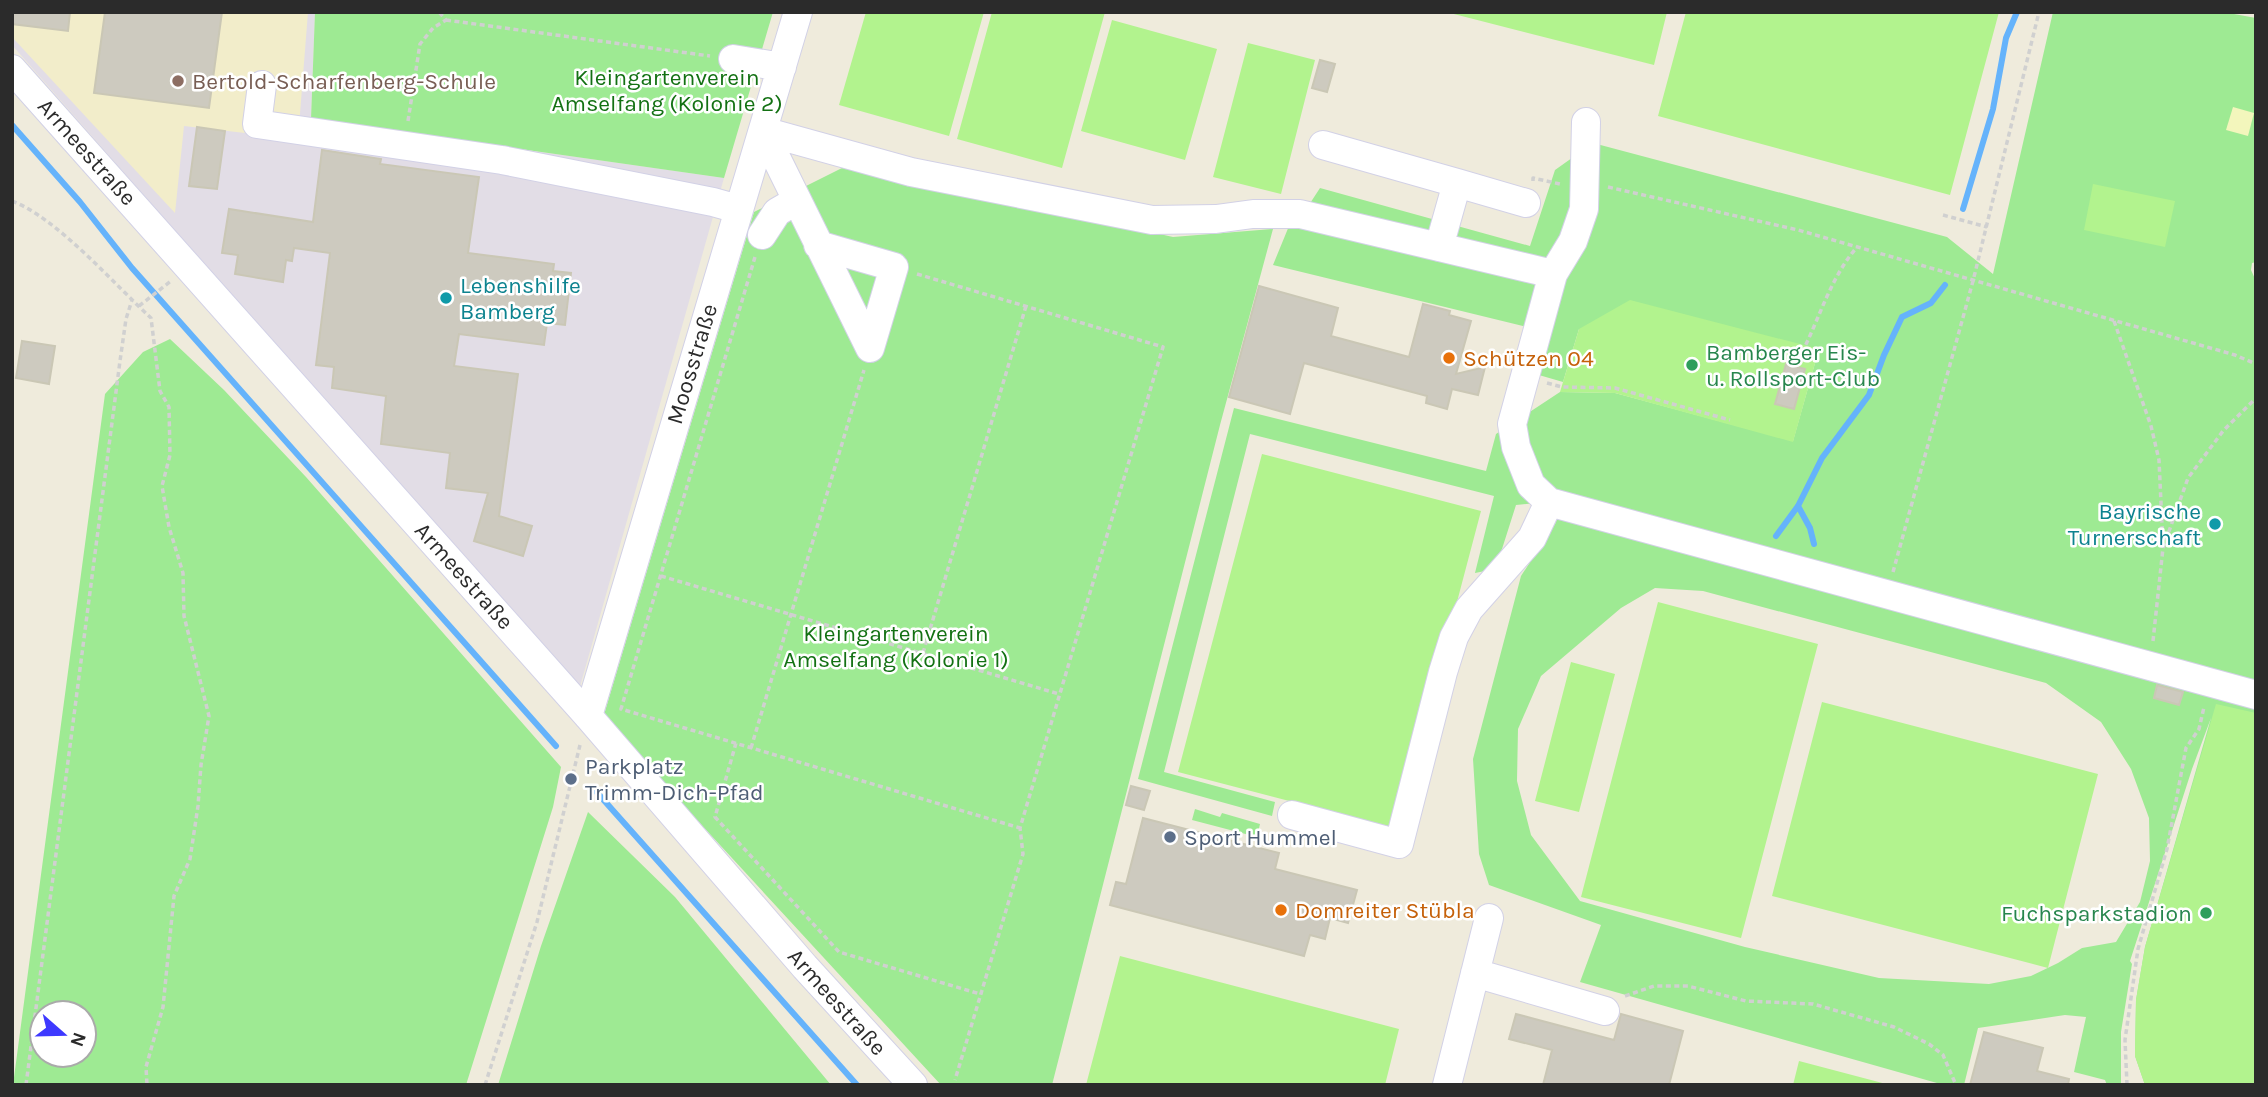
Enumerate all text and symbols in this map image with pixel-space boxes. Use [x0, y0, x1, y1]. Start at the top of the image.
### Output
park label: Kleingartenverein Amselfang (Kolonie 2) [551, 64, 783, 117]
place label: Bertold-Scharfenberg-Schule [192, 68, 496, 95]
marker: Bertold-Scharfenberg-Schule [170, 73, 186, 89]
street label: Armeestraße [32, 93, 142, 211]
place label: Lebenshilfe Bamberg [460, 272, 581, 325]
marker: Lebenshilfe Bamberg [438, 290, 454, 306]
street label: Moosstraße [661, 301, 723, 427]
place label: Bamberger Eis- u. Rollsport-Club [1706, 339, 1880, 392]
place label: Schützen 04 [1463, 345, 1594, 372]
marker: Schützen 04 [1441, 350, 1457, 366]
marker: Bamberger Eis- u. Rollsport-Club [1684, 357, 1700, 373]
place label: Bayrische Turnerschaft [2068, 498, 2201, 551]
marker: Bayrische Turnerschaft [2207, 516, 2223, 532]
street label: Armeestraße [409, 517, 519, 635]
park label: Kleingartenverein Amselfang (Kolonie 1) [783, 620, 1009, 673]
place label: Parkplatz Trimm-Dich-Pfad [585, 753, 764, 806]
marker: Parkplatz Trimm-Dich-Pfad [563, 771, 579, 787]
place label: Sport Hummel [1184, 824, 1337, 851]
marker: Sport Hummel [1162, 829, 1178, 845]
place label: Domreiter Stübla [1295, 897, 1475, 924]
place label: Fuchsparkstadion [2001, 900, 2192, 927]
marker: Domreiter Stübla [1273, 902, 1289, 918]
marker: Fuchsparkstadion [2198, 905, 2214, 921]
street label: Armeestraße [782, 943, 892, 1061]
north arrow [28, 999, 98, 1069]
text: N [65, 1029, 91, 1050]

